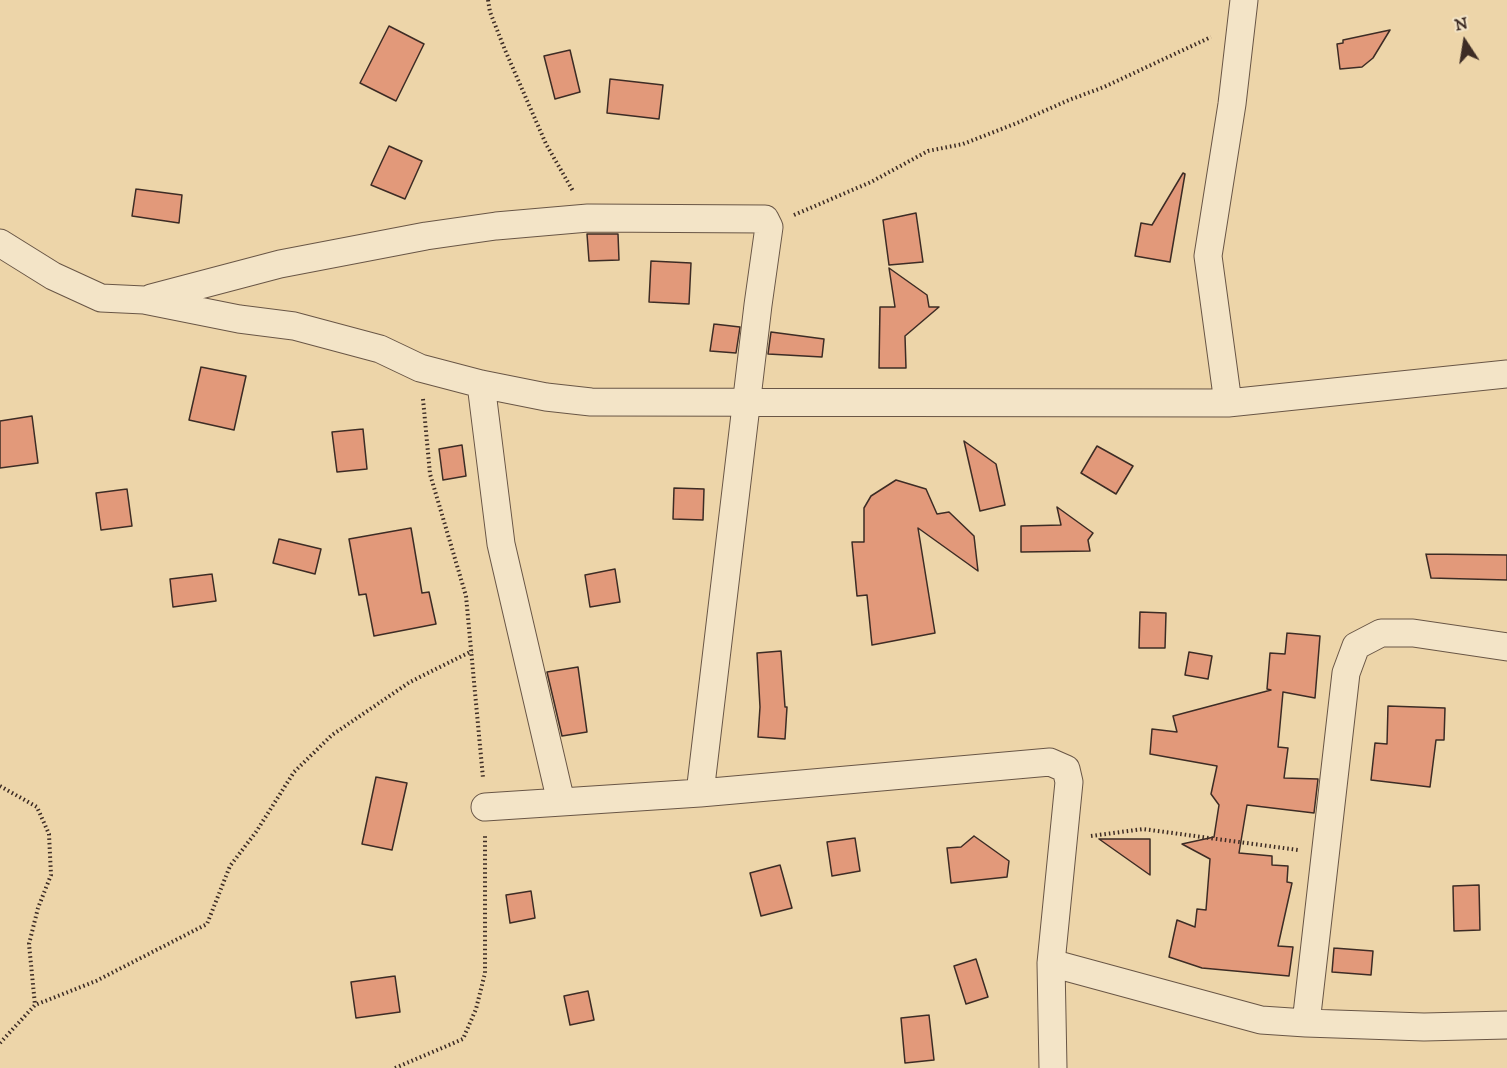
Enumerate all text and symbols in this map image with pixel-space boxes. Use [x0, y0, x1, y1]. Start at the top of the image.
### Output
north arrow [1435, 12, 1495, 72]
text: N [1453, 13, 1470, 36]

